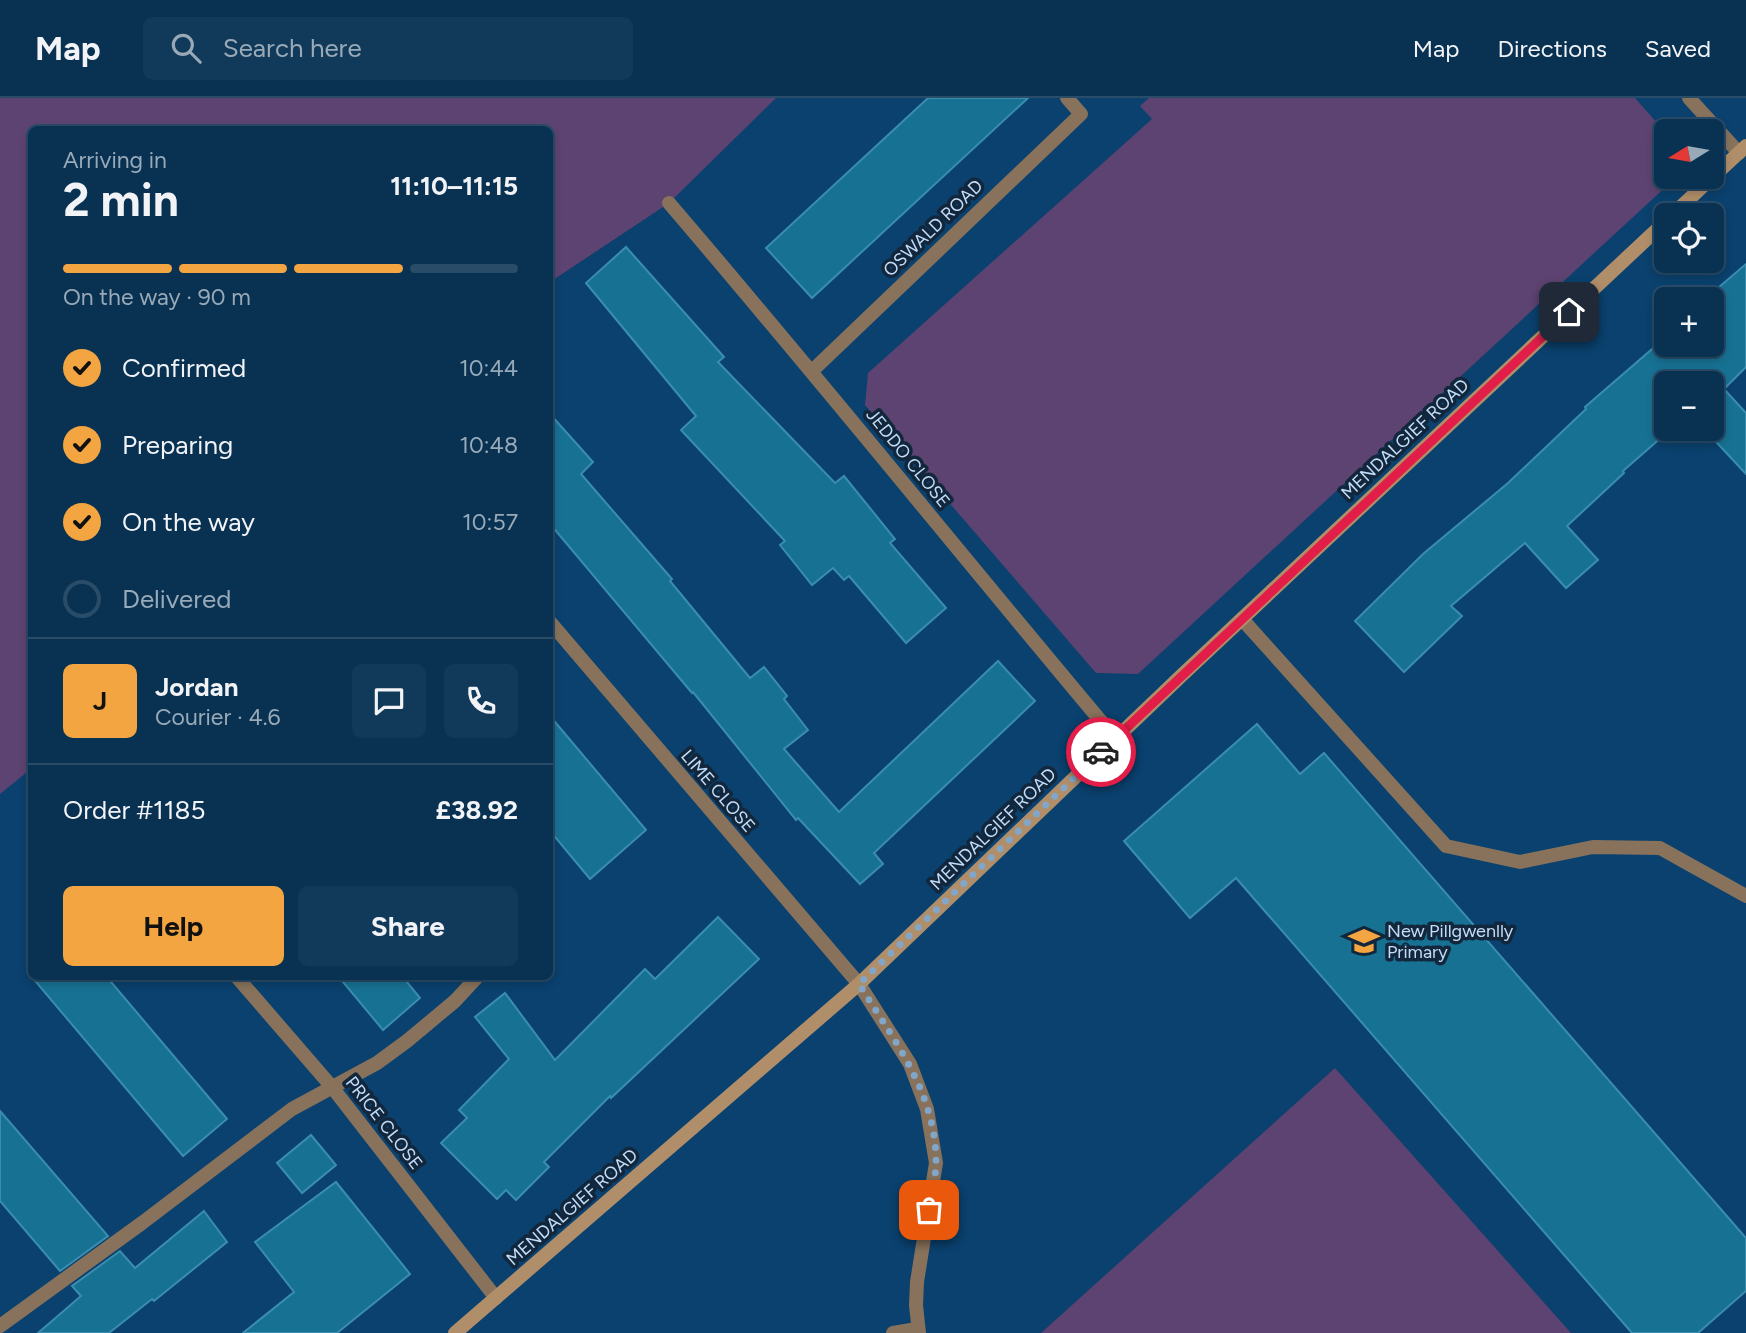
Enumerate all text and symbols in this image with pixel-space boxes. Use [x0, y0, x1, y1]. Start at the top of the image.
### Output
search box [143, 17, 633, 80]
text: Map [35, 29, 101, 68]
icon: search [167, 29, 205, 67]
text: Search here [223, 32, 362, 64]
text: Map [1413, 34, 1459, 63]
text: Directions [1497, 34, 1607, 63]
text: Saved [1645, 34, 1711, 63]
north arrow [1654, 119, 1724, 189]
map controls [1654, 119, 1724, 441]
text: Arriving in [63, 146, 167, 174]
text: 11:10–11:15 [390, 170, 518, 202]
text: 2 min [63, 172, 179, 228]
street label: OSWALD ROAD [879, 175, 987, 281]
button: locate [1654, 203, 1724, 273]
pin [1539, 282, 1599, 342]
text: On the way · 90 m [63, 283, 251, 311]
button: + [1654, 287, 1724, 357]
icon: home [1550, 293, 1588, 331]
icon: check [63, 349, 101, 387]
text: Confirmed [122, 352, 246, 384]
text: 10:44 [459, 354, 518, 382]
button: − [1654, 371, 1724, 441]
street label: MENDALGIEF ROAD [1337, 374, 1473, 504]
street label: JEDDO CLOSE [861, 404, 955, 512]
icon: check [63, 426, 101, 464]
text: Preparing [122, 429, 233, 461]
text: 10:48 [460, 431, 518, 459]
icon: check [63, 503, 101, 541]
text: On the way [122, 506, 255, 538]
text: 10:57 [462, 508, 518, 536]
text: Delivered [122, 583, 231, 615]
button: chat [352, 664, 426, 738]
button: phone [444, 664, 518, 738]
text: Jordan [155, 671, 238, 703]
text: J [93, 685, 107, 717]
text: Courier · 4.6 [155, 703, 281, 731]
courier [1066, 717, 1136, 787]
icon: car [1082, 733, 1120, 771]
street label: LIME CLOSE [676, 745, 760, 837]
street label: MENDALGIEF ROAD [925, 763, 1061, 895]
text: Order #1185 [63, 794, 205, 826]
text: £38.92 [436, 794, 518, 826]
button: Help [63, 886, 284, 966]
button: Share [298, 886, 518, 966]
place label: New Pillgwenlly Primary [1387, 920, 1514, 963]
school or university icon: New Pillgwenlly Primary [1347, 924, 1381, 958]
street label: PRICE CLOSE [341, 1072, 427, 1174]
street label: MENDALGIEF ROAD [502, 1144, 642, 1270]
pin [899, 1180, 959, 1240]
icon: bag [910, 1191, 948, 1229]

